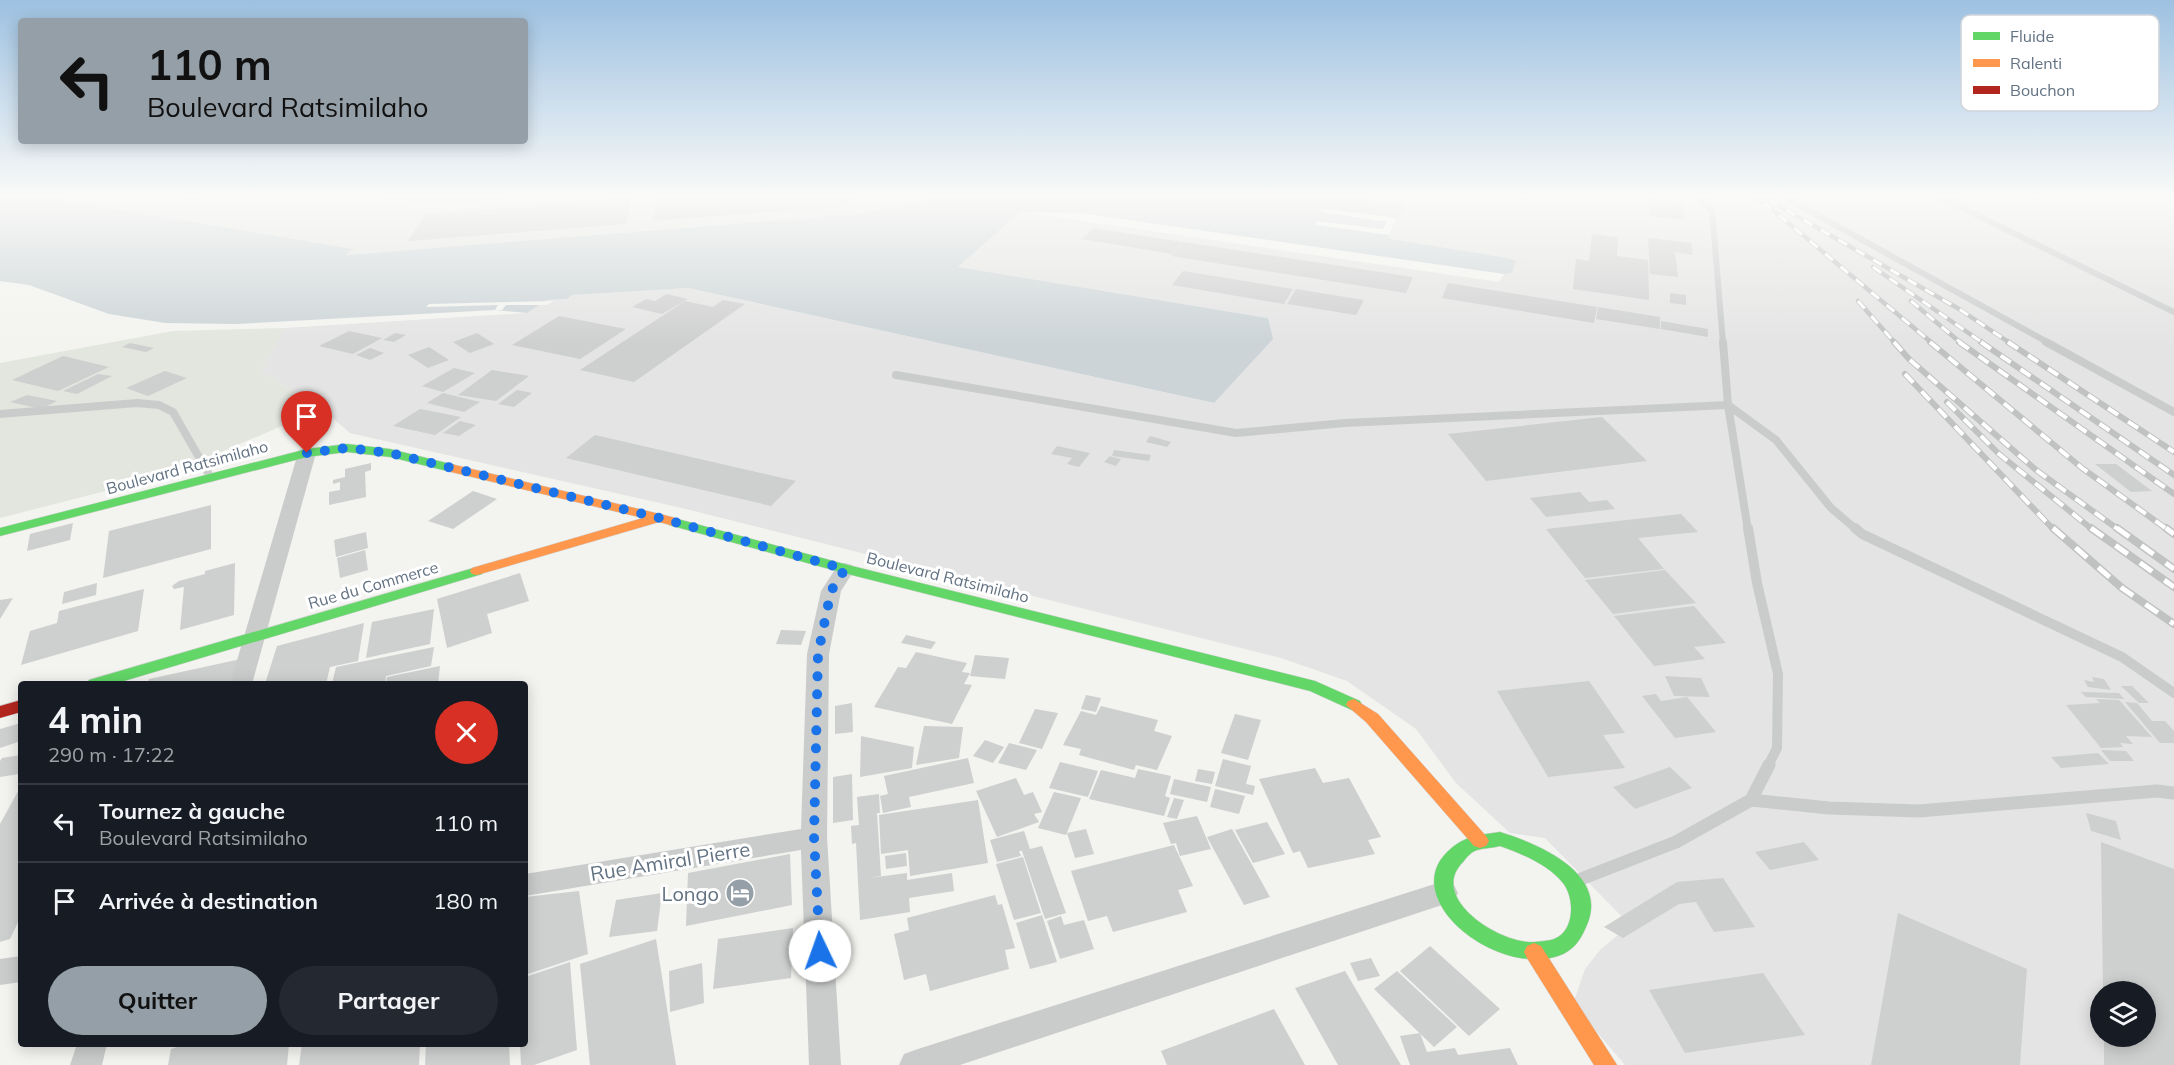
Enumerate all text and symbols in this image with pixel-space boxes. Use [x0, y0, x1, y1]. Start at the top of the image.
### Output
legend [1961, 15, 2159, 111]
text: Fluide [2010, 26, 2054, 46]
text: 110 m [147, 38, 272, 91]
icon: left [48, 42, 126, 120]
text: Ralenti [2010, 53, 2062, 73]
text: Bouchon [2010, 80, 2075, 100]
text: Boulevard Ratsimilaho [147, 90, 429, 124]
pin [281, 391, 332, 453]
icon: arrive [290, 400, 323, 433]
street label: Boulevard Ratsimilaho [104, 436, 270, 498]
street label: Boulevard Ratsimilaho [865, 547, 1031, 607]
street label: Rue du Commerce [306, 557, 440, 613]
text: 4 min [48, 697, 143, 742]
button: close [435, 701, 498, 764]
text: 290 m · 17:22 [48, 742, 174, 767]
text: Tournez à gauche [99, 797, 285, 825]
icon: left [48, 807, 81, 840]
text: 110 m [433, 809, 498, 837]
text: Boulevard Ratsimilaho [99, 825, 308, 850]
street label: Rue Amiral Pierre [588, 836, 752, 886]
hotel icon: Longo [724, 877, 756, 909]
place label: Longo [662, 881, 719, 906]
icon: arrive [48, 885, 81, 918]
text: Arrivée à destination [99, 887, 318, 915]
text: 180 m [433, 887, 498, 915]
position arrow [788, 919, 852, 983]
button: Quitter [48, 966, 267, 1035]
button: Partager [279, 966, 498, 1035]
map controls [2090, 981, 2156, 1047]
button: layers [2090, 981, 2156, 1047]

